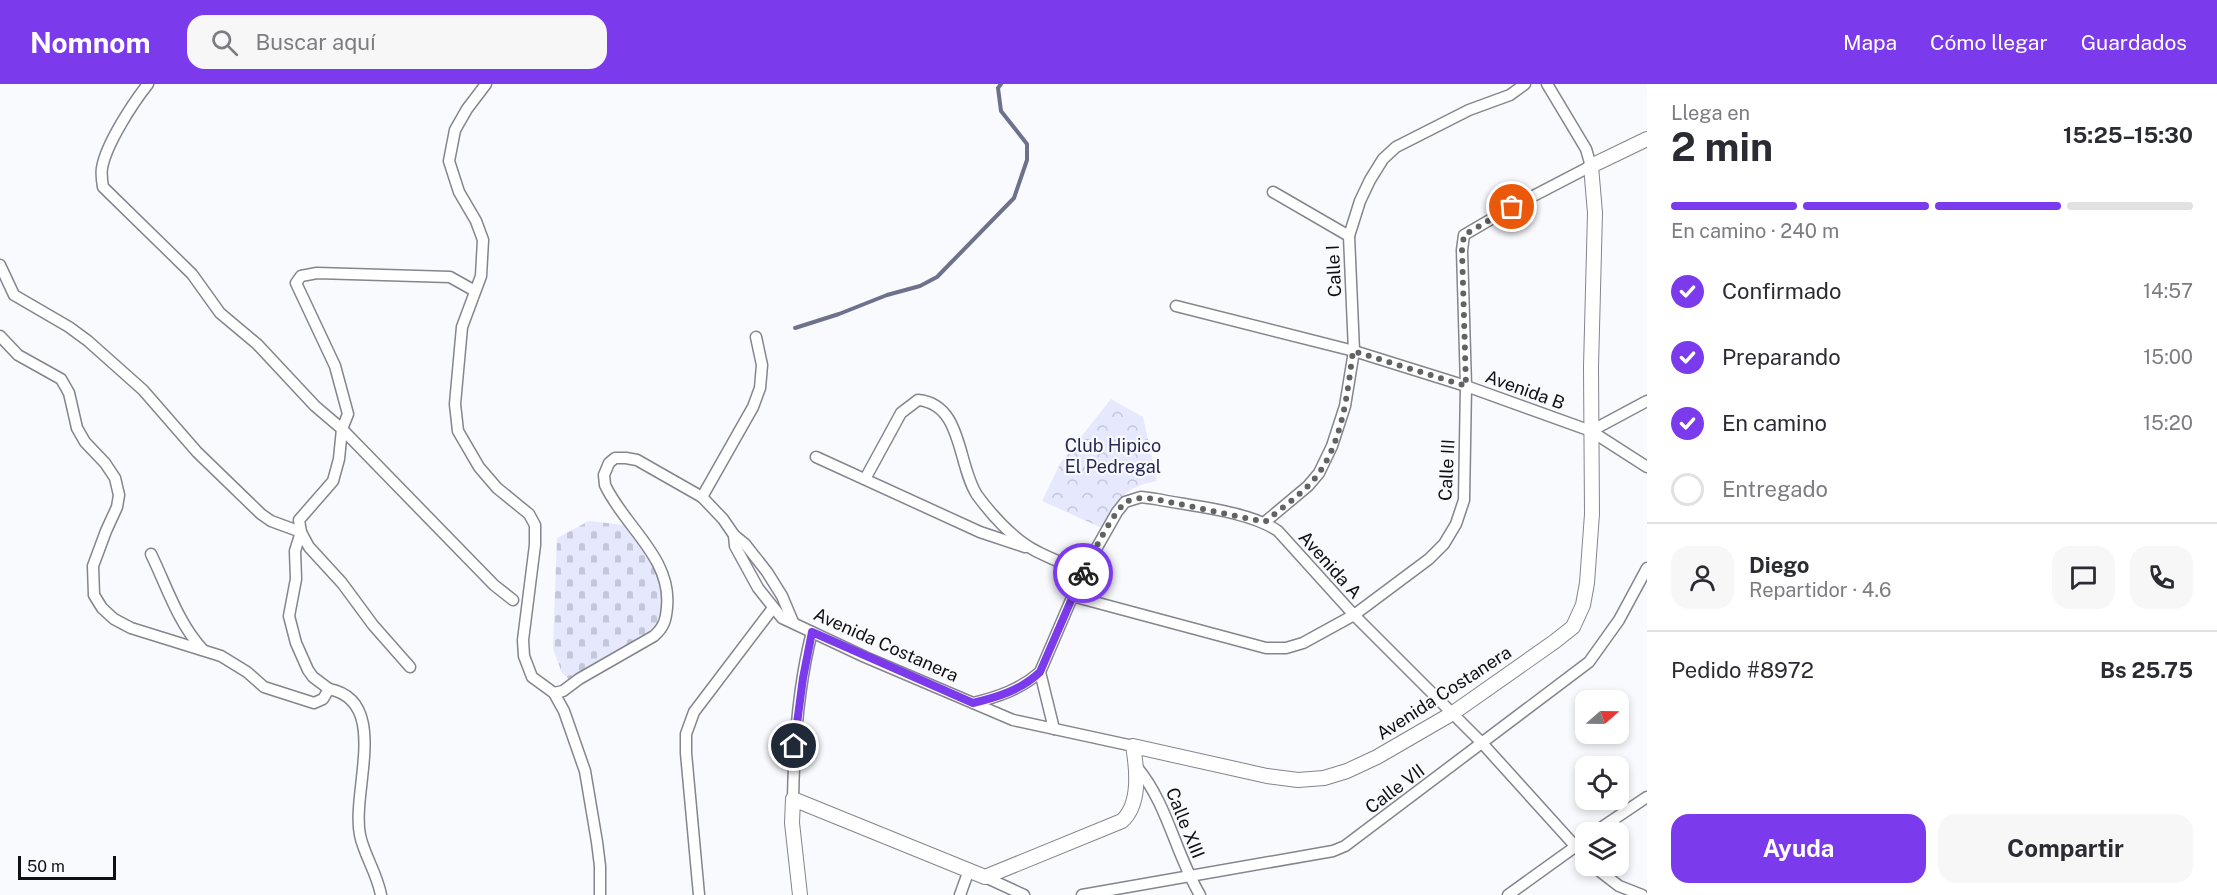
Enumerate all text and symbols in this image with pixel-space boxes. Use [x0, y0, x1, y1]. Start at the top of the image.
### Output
search box [187, 15, 607, 69]
text: Nomnom [30, 26, 151, 59]
icon: search [208, 26, 241, 59]
text: Buscar aquí [256, 29, 376, 55]
text: Mapa [1843, 30, 1897, 55]
text: Cómo llegar [1930, 30, 2048, 55]
text: Guardados [2081, 30, 2187, 55]
text: Llega en [1671, 101, 1750, 125]
text: 15:25–15:30 [2063, 122, 2193, 148]
text: 2 min [1671, 124, 1773, 170]
pin [1486, 181, 1537, 232]
icon: bag [1495, 190, 1528, 223]
text: En camino · 240 m [1671, 219, 1839, 243]
street label: Calle I [1322, 245, 1345, 298]
icon: check [1671, 275, 1704, 308]
text: Confirmado [1722, 278, 1841, 304]
text: 14:57 [2143, 279, 2193, 303]
icon: check [1671, 341, 1704, 374]
text: Preparando [1722, 344, 1841, 370]
text: 15:00 [2143, 345, 2193, 369]
street label: Avenida B [1483, 366, 1568, 414]
icon: check [1671, 407, 1704, 440]
text: En camino [1722, 410, 1827, 436]
text: 15:20 [2143, 411, 2193, 435]
park label: Club Hipico El Pedregal [1065, 435, 1161, 477]
street label: Calle III [1434, 438, 1459, 502]
text: Entregado [1722, 476, 1828, 502]
street label: Avenida A [1295, 527, 1366, 603]
courier [1053, 543, 1113, 603]
button: person [1671, 546, 1734, 609]
button: chat [2052, 546, 2115, 609]
button: phone [2130, 546, 2193, 609]
text: Diego [1749, 552, 1809, 578]
icon: bike [1067, 557, 1100, 590]
text: Repartidor · 4.6 [1749, 578, 1891, 602]
street label: Avenida Costanera [811, 603, 962, 686]
street label: Avenida Costanera [1372, 641, 1515, 744]
text: Pedido #8972 [1671, 657, 1814, 683]
text: Bs 25.75 [2100, 657, 2193, 683]
north arrow [1575, 690, 1629, 744]
map controls [1575, 690, 1629, 876]
pin [768, 720, 819, 771]
icon: home [777, 729, 810, 762]
button: locate [1575, 756, 1629, 810]
street label: Calle VII [1361, 760, 1428, 818]
street label: Calle XIII [1162, 784, 1209, 861]
button: Ayuda [1671, 814, 1926, 883]
button: Compartir [1938, 814, 2193, 883]
button: layers [1575, 822, 1629, 876]
scale bar [18, 853, 116, 880]
text: 50 m [27, 857, 65, 876]

